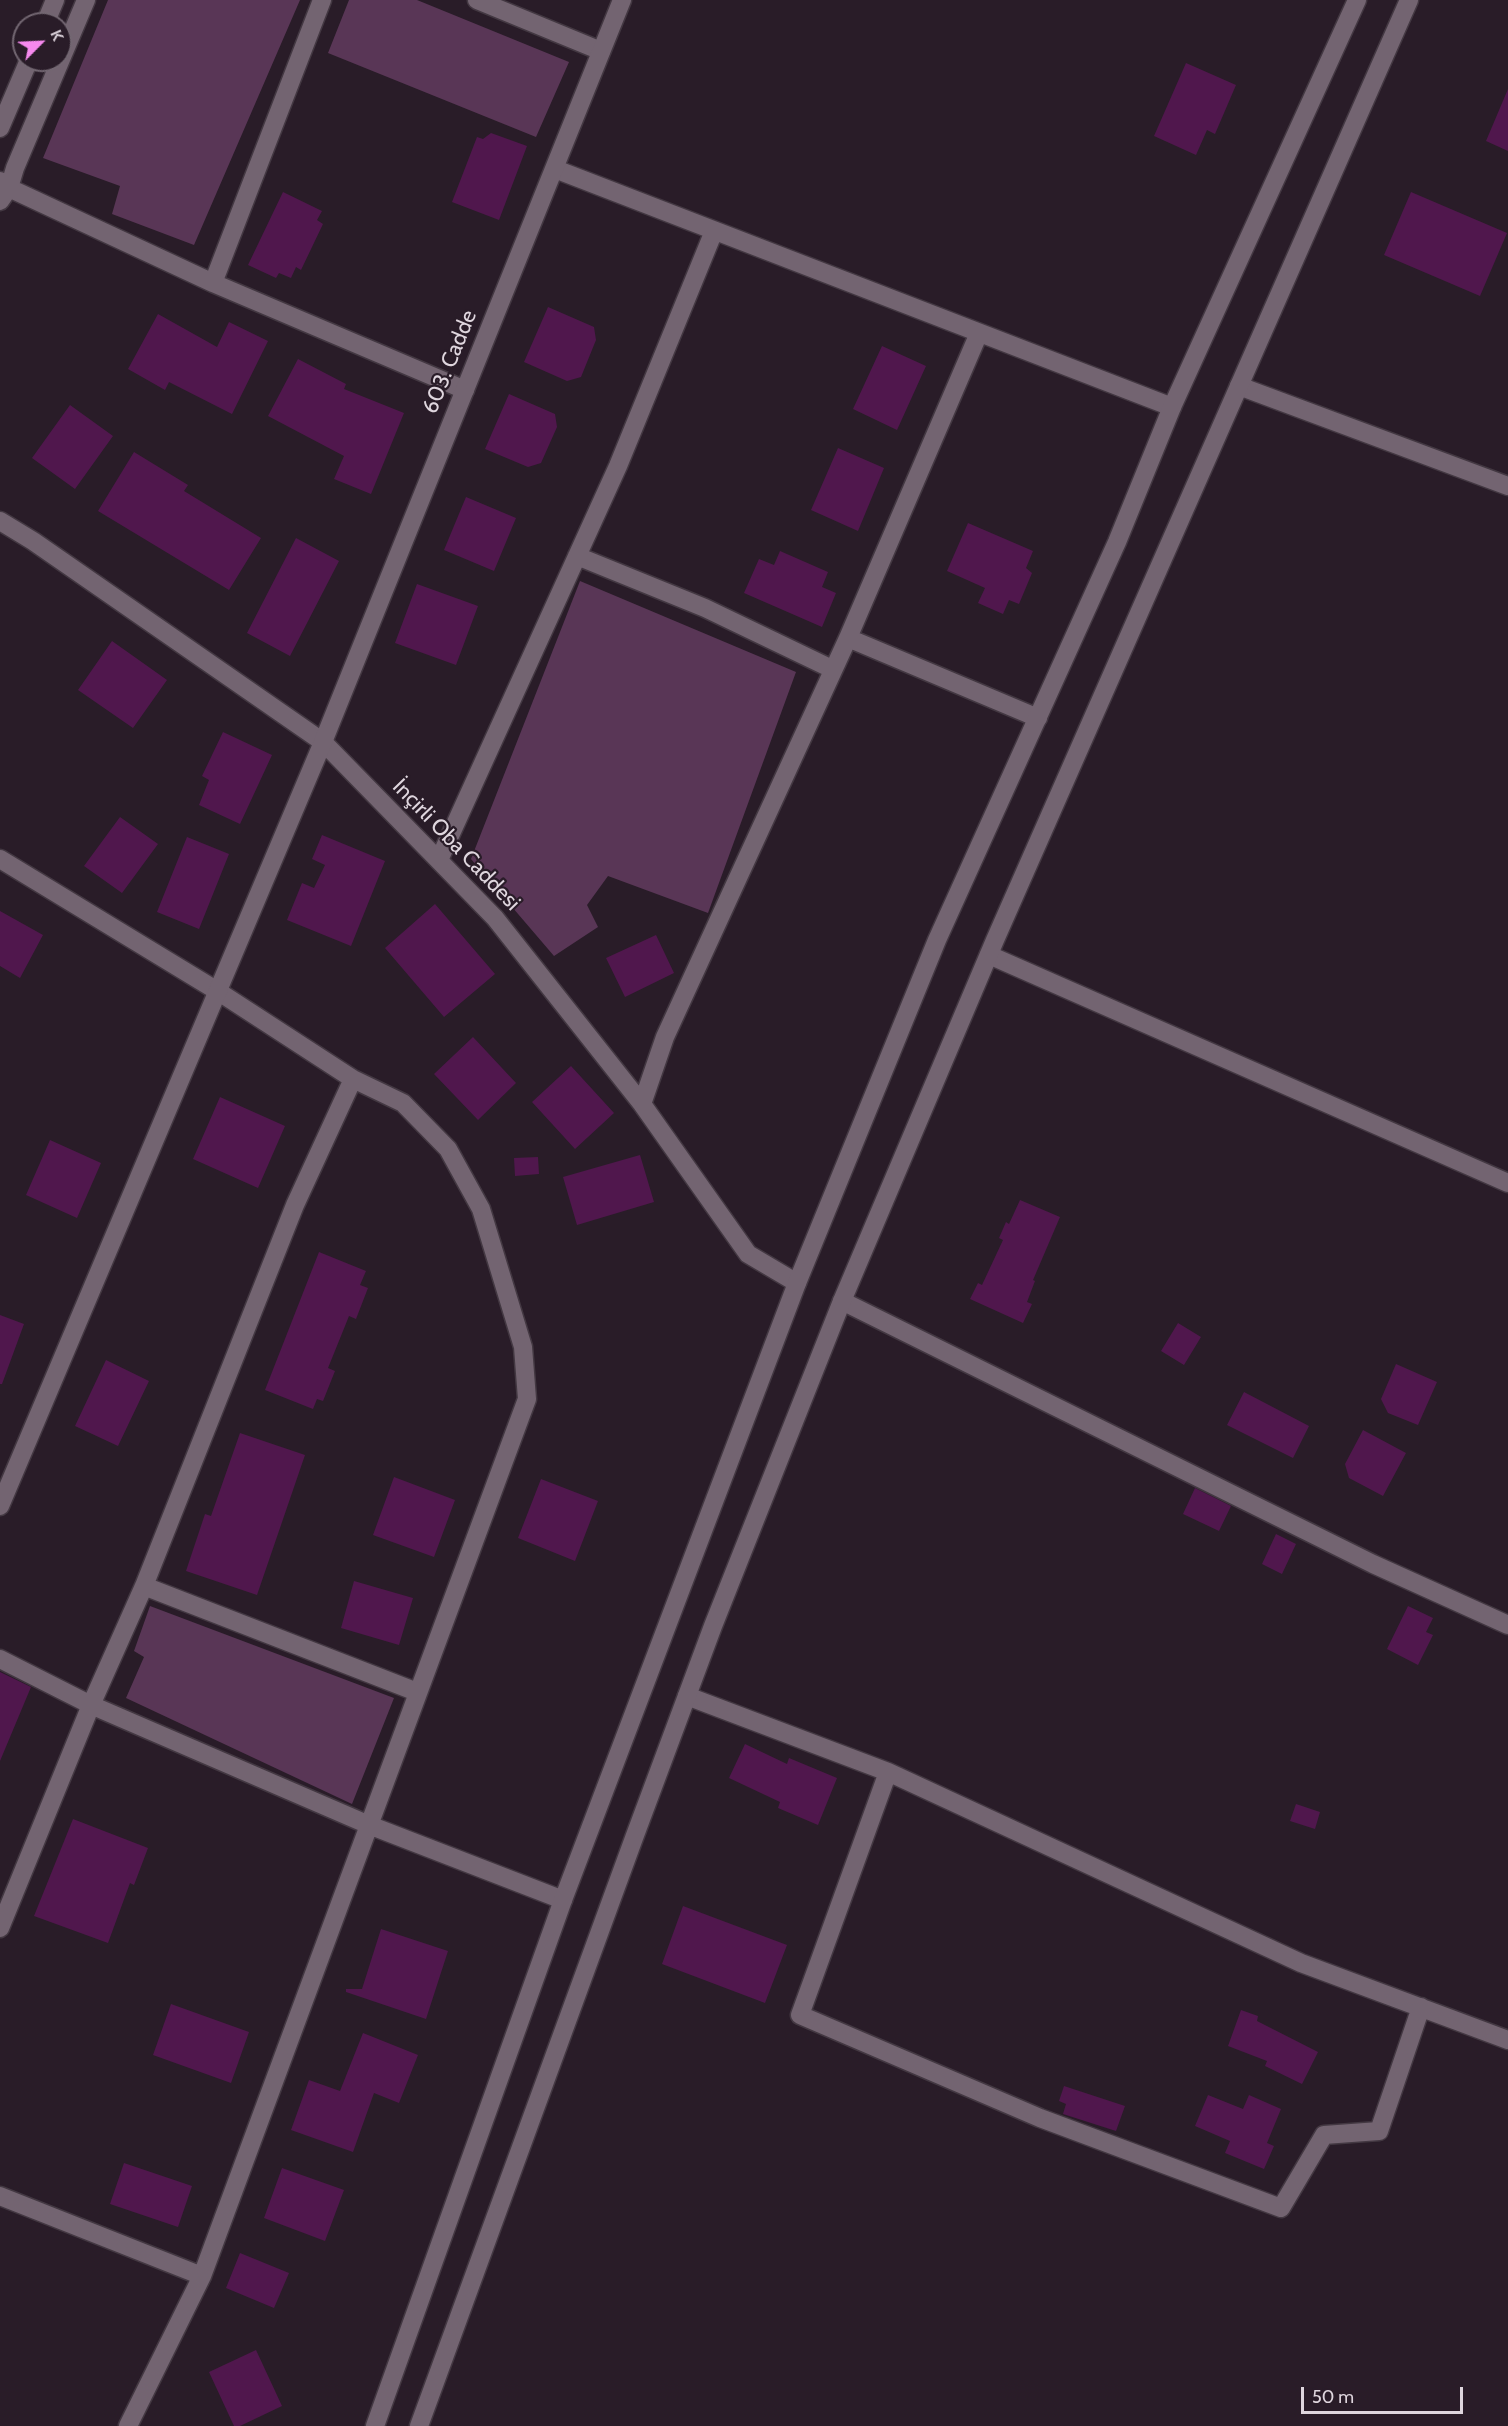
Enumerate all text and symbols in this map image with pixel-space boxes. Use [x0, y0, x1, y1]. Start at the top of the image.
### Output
north arrow [12, 12, 72, 72]
text: K [46, 27, 68, 44]
street label: 603. Cadde [417, 306, 483, 418]
street label: İnçirli Oba Caddesi [387, 774, 525, 916]
scale bar [1304, 2375, 1466, 2413]
text: 50 m [1312, 2386, 1354, 2408]

